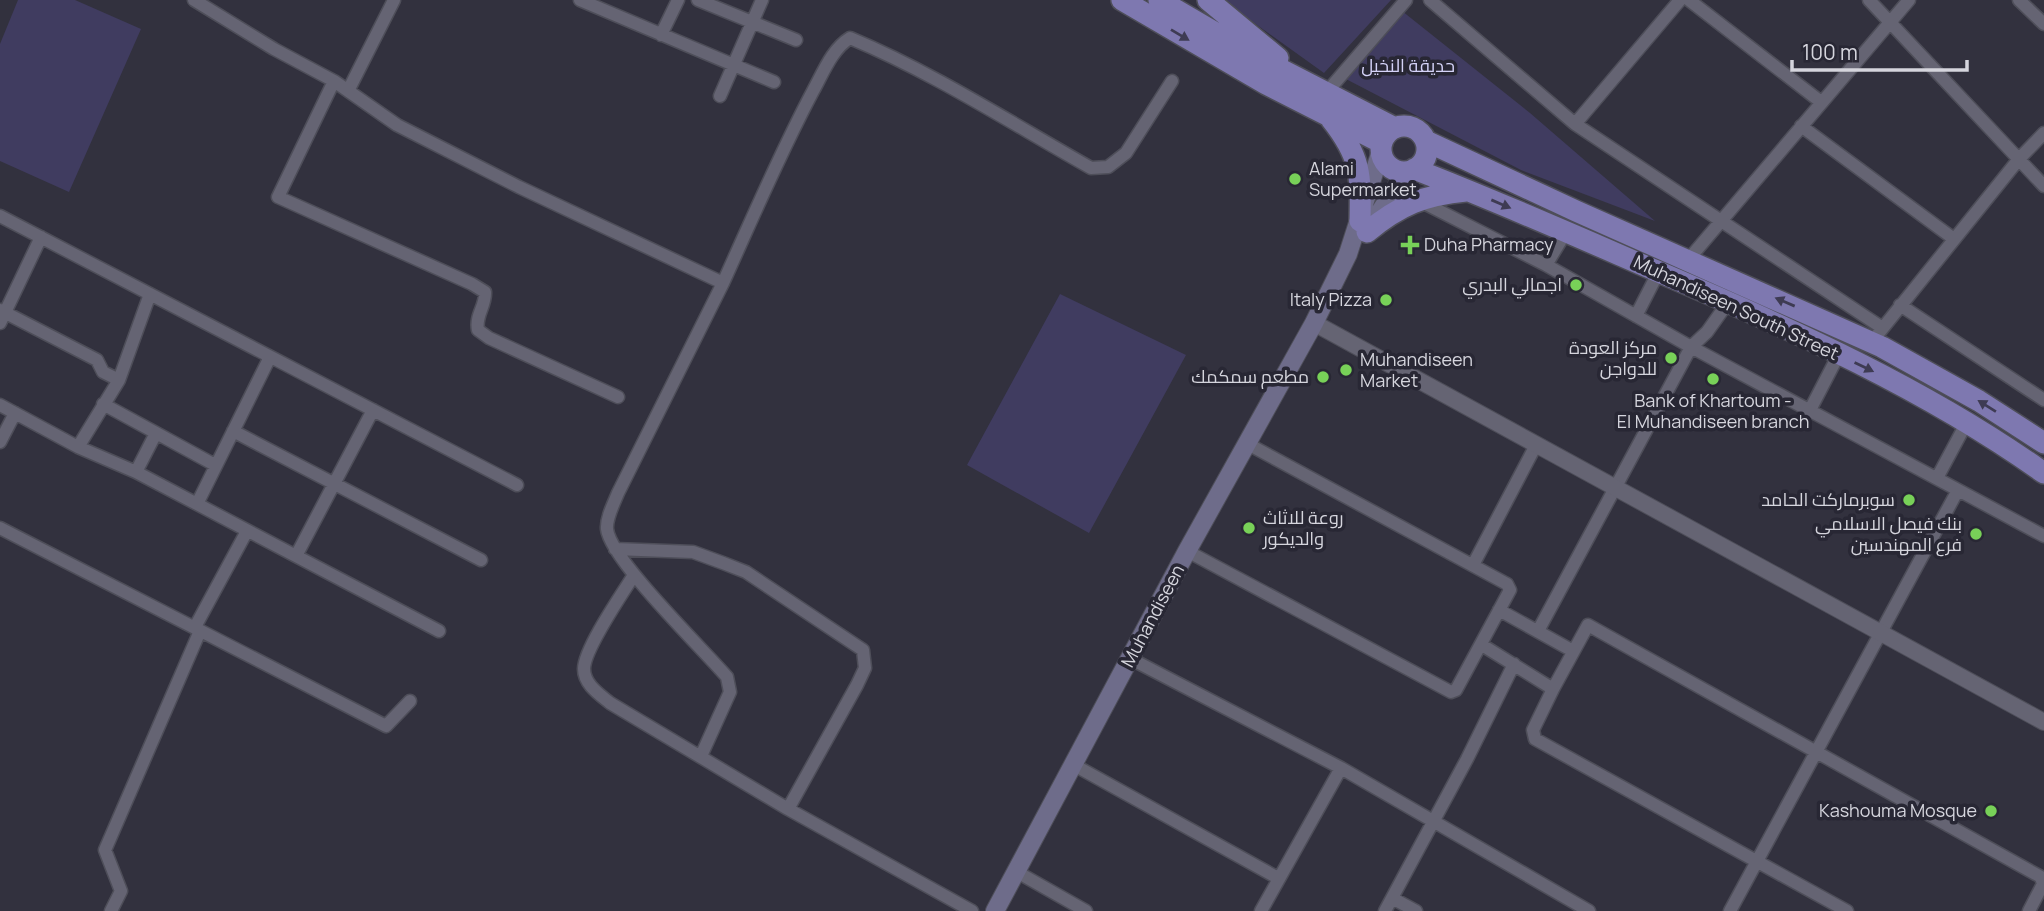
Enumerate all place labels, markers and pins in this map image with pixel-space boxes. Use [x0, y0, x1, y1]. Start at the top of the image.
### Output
place label: Alami Supermarket [1309, 156, 1417, 201]
marker: Alami Supermarket [1287, 171, 1303, 187]
place label: Duha Pharmacy [1424, 232, 1554, 256]
marker: Duha Pharmacy [1402, 237, 1418, 253]
place label: اجمالي البدري [1462, 272, 1562, 299]
marker: اجمالي البدري [1568, 277, 1584, 293]
place label: Italy Pizza [1290, 287, 1372, 311]
marker: Italy Pizza [1378, 292, 1394, 308]
place label: مركز العودة للدواجن [1569, 335, 1657, 380]
place label: Muhandiseen Market [1360, 347, 1473, 392]
marker: مركز العودة للدواجن [1663, 350, 1679, 366]
marker: Muhandiseen Market [1338, 362, 1354, 378]
place label: مطعم سمكمك [1191, 364, 1309, 389]
marker: مطعم سمكمك [1315, 369, 1331, 385]
marker: Bank of Khartoum - El Muhandiseen branch [1705, 371, 1721, 387]
place label: Bank of Khartoum - El Muhandiseen branch [1617, 388, 1809, 433]
place label: سوبرماركت الحامد [1761, 487, 1895, 511]
marker: سوبرماركت الحامد [1901, 492, 1917, 508]
place label: روعة للاثاث والديكور [1262, 505, 1344, 550]
place label: بنك فيصل الاسلامي فرع المهندسين [1815, 511, 1962, 557]
marker: روعة للاثاث والديكور [1241, 520, 1257, 536]
marker: بنك فيصل الاسلامي فرع المهندسين [1968, 526, 1984, 542]
place label: Kashouma Mosque [1819, 798, 1977, 822]
marker: Kashouma Mosque [1983, 803, 1999, 819]

